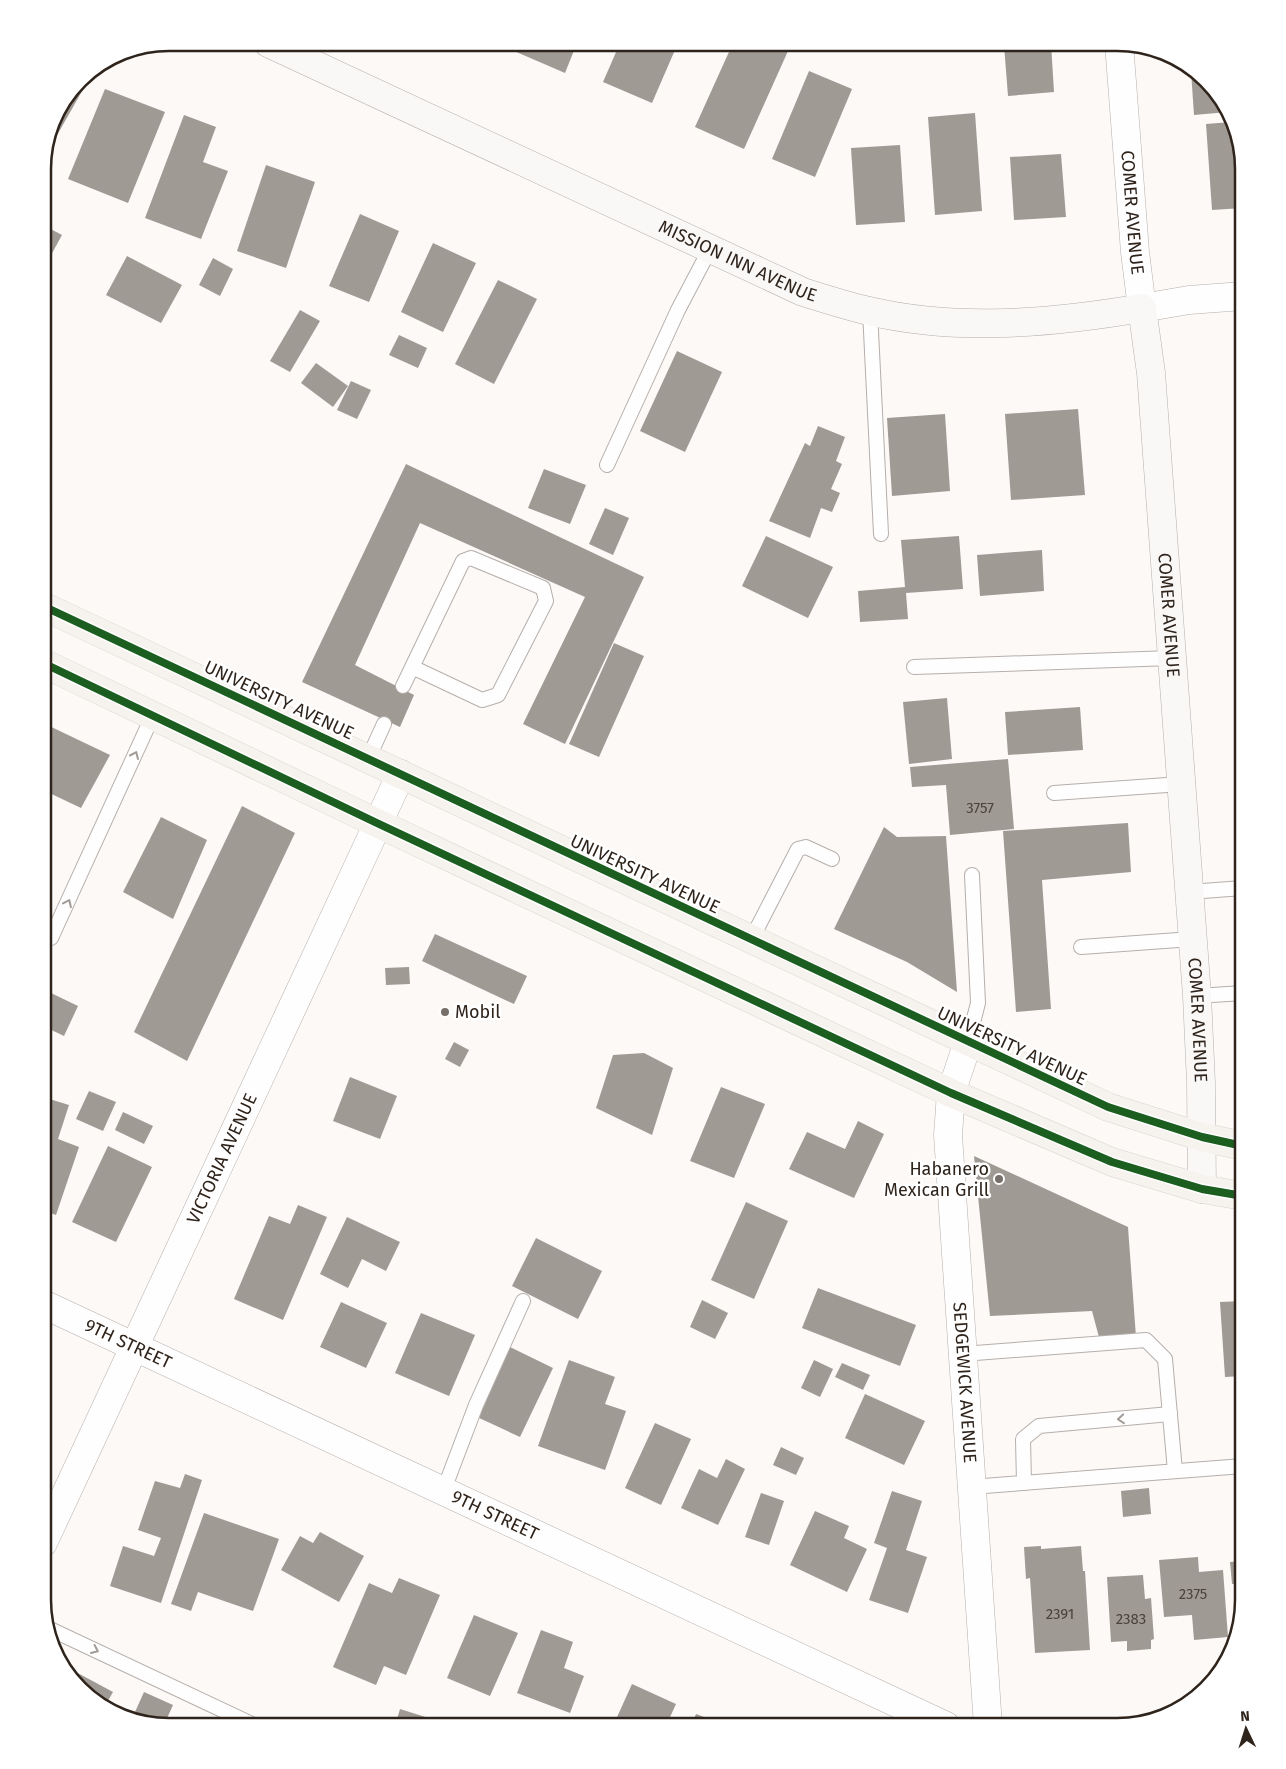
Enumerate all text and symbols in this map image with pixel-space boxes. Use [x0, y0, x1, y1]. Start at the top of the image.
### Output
street label: COMER AVENUE [1116, 149, 1149, 276]
street label: MISSION INN AVENUE [655, 215, 820, 307]
street label: COMER AVENUE [1153, 552, 1184, 678]
street label: UNIVERSITY AVENUE [201, 656, 357, 744]
one-way arrow [129, 751, 139, 760]
house number: 3757 [966, 799, 994, 817]
street label: UNIVERSITY AVENUE [567, 830, 723, 918]
one-way arrow [61, 899, 71, 908]
street label: COMER AVENUE [1183, 957, 1212, 1083]
place label: Mobil [455, 1001, 501, 1023]
street label: UNIVERSITY AVENUE [934, 1002, 1090, 1090]
marker: Mobil [439, 1006, 451, 1018]
street label: VICTORIA AVENUE [182, 1090, 262, 1227]
place label: Habanero Mexican Grill [884, 1158, 989, 1201]
marker: Habanero Mexican Grill [993, 1173, 1005, 1185]
street label: SEDGEWICK AVENUE [948, 1301, 981, 1464]
street label: 9TH STREET [81, 1314, 176, 1374]
one-way arrow [1117, 1413, 1125, 1424]
street label: 9TH STREET [448, 1485, 543, 1545]
house number: 2375 [1179, 1585, 1207, 1603]
house number: 2391 [1046, 1605, 1074, 1623]
house number: 2383 [1116, 1610, 1146, 1628]
one-way arrow [89, 1644, 98, 1654]
north arrow [1221, 1704, 1271, 1754]
text: N [1240, 1708, 1250, 1725]

